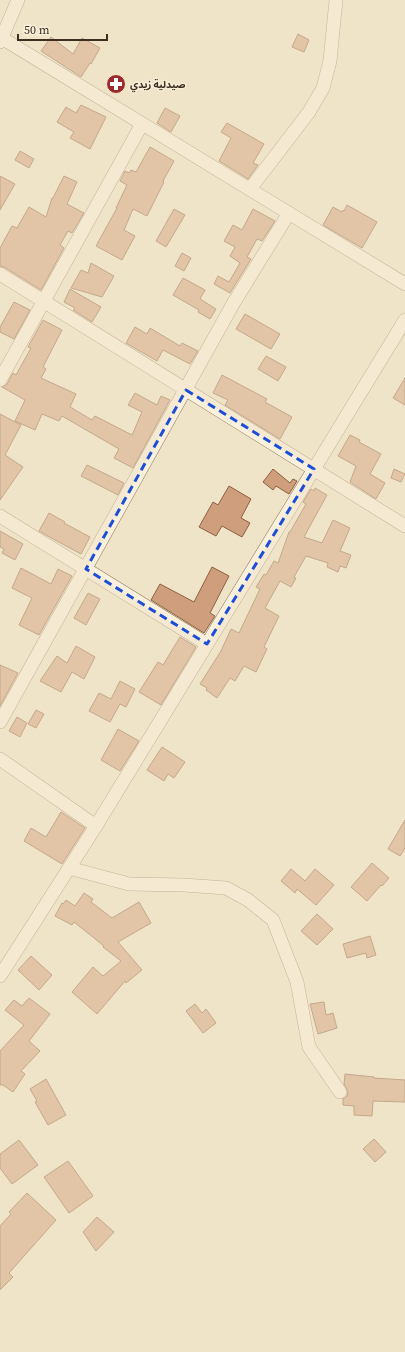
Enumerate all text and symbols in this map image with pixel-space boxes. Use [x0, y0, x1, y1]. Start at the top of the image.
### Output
scale bar [18, 16, 107, 42]
text: 50 m [24, 22, 50, 38]
pharmacy icon: صيدلية زيدي [105, 73, 127, 95]
place label: صيدلية زيدي [130, 78, 186, 93]

